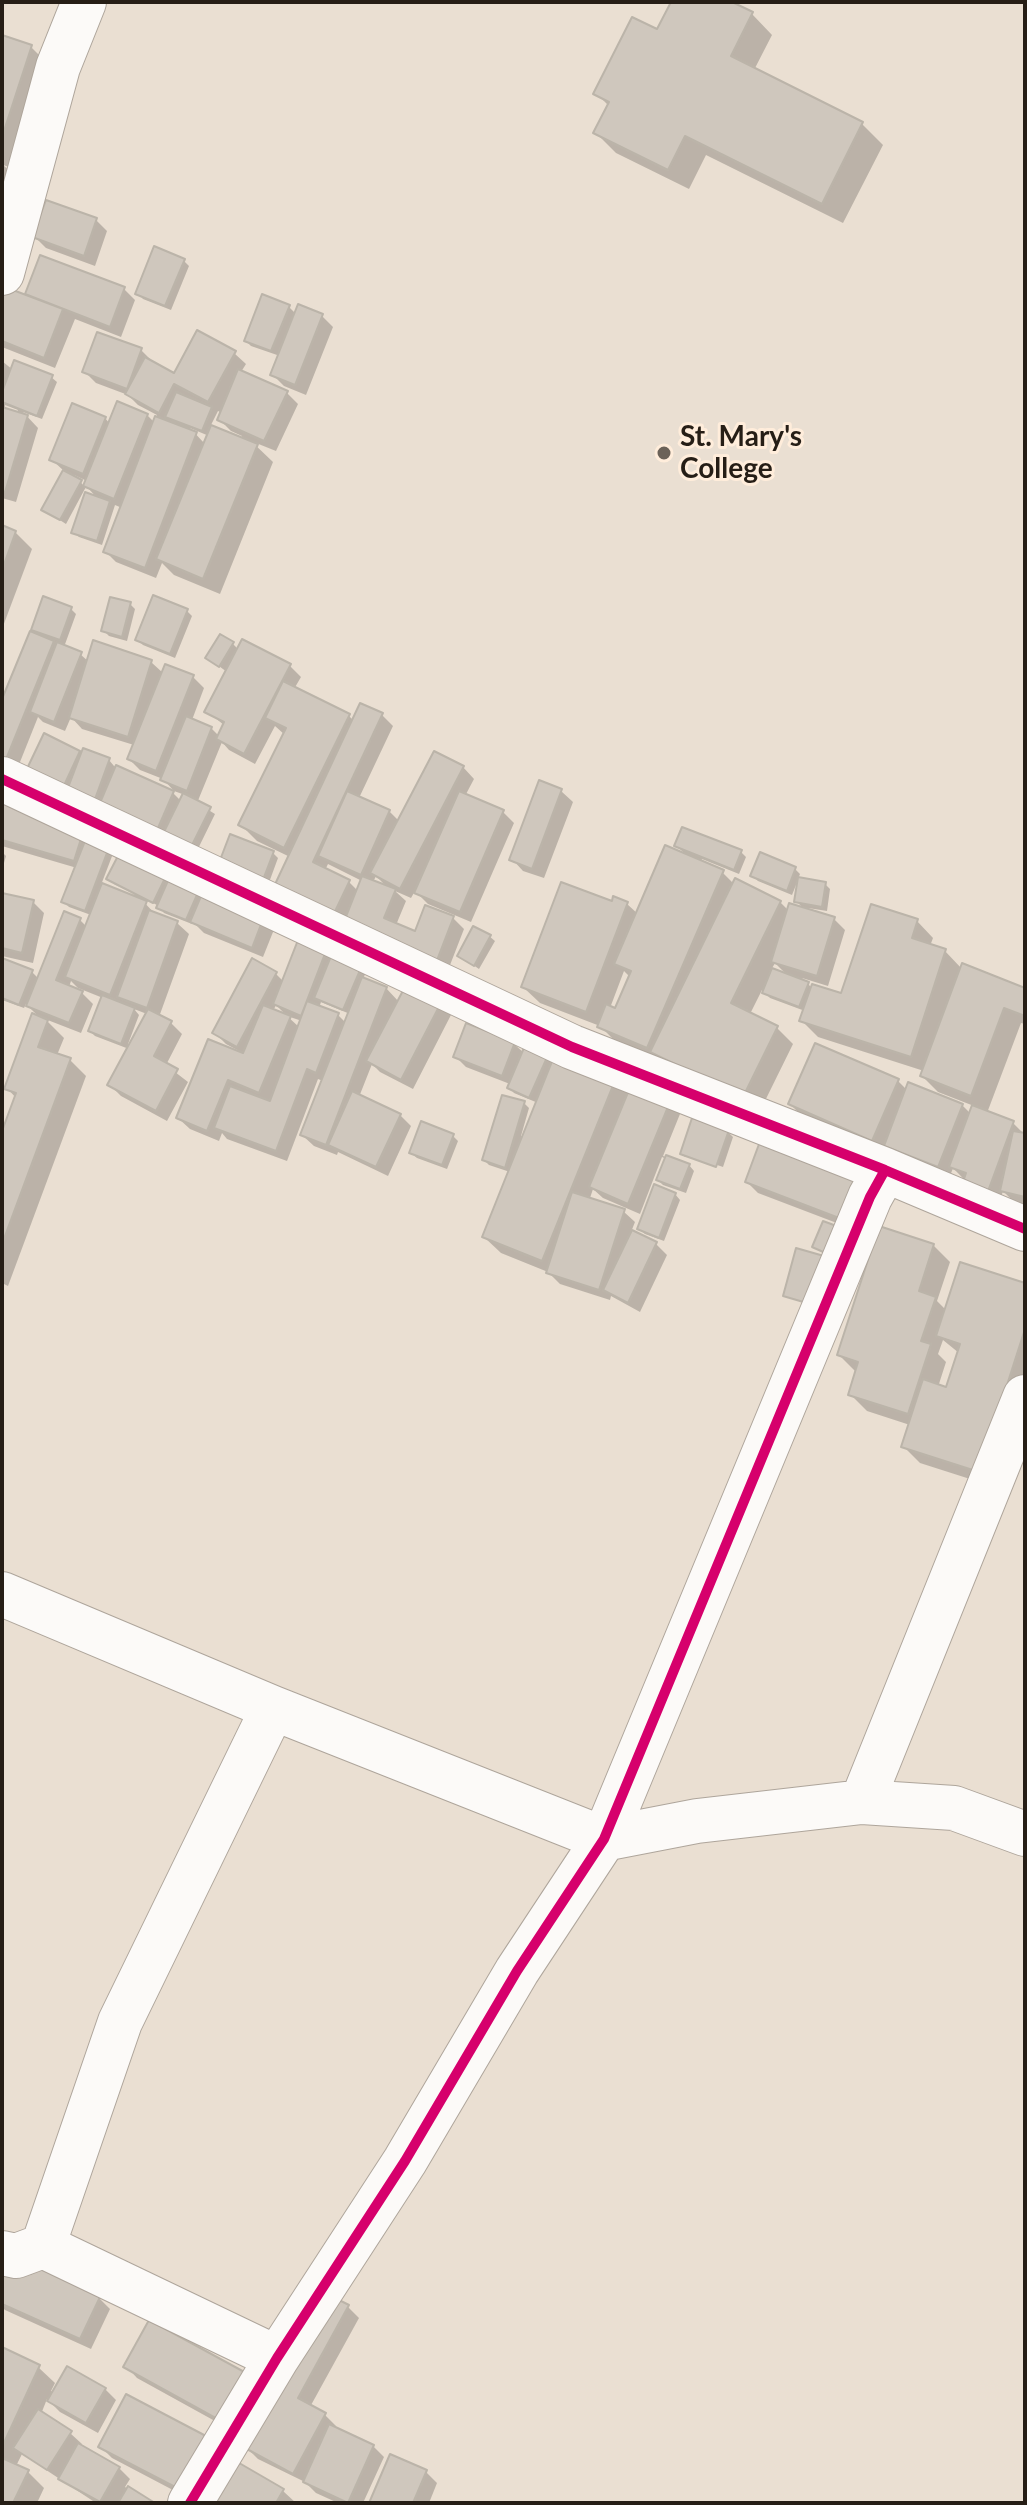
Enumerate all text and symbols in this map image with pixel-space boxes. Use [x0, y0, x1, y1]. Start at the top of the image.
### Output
place label: St. Mary's College [680, 420, 802, 486]
marker: St. Mary's College [655, 444, 673, 462]

